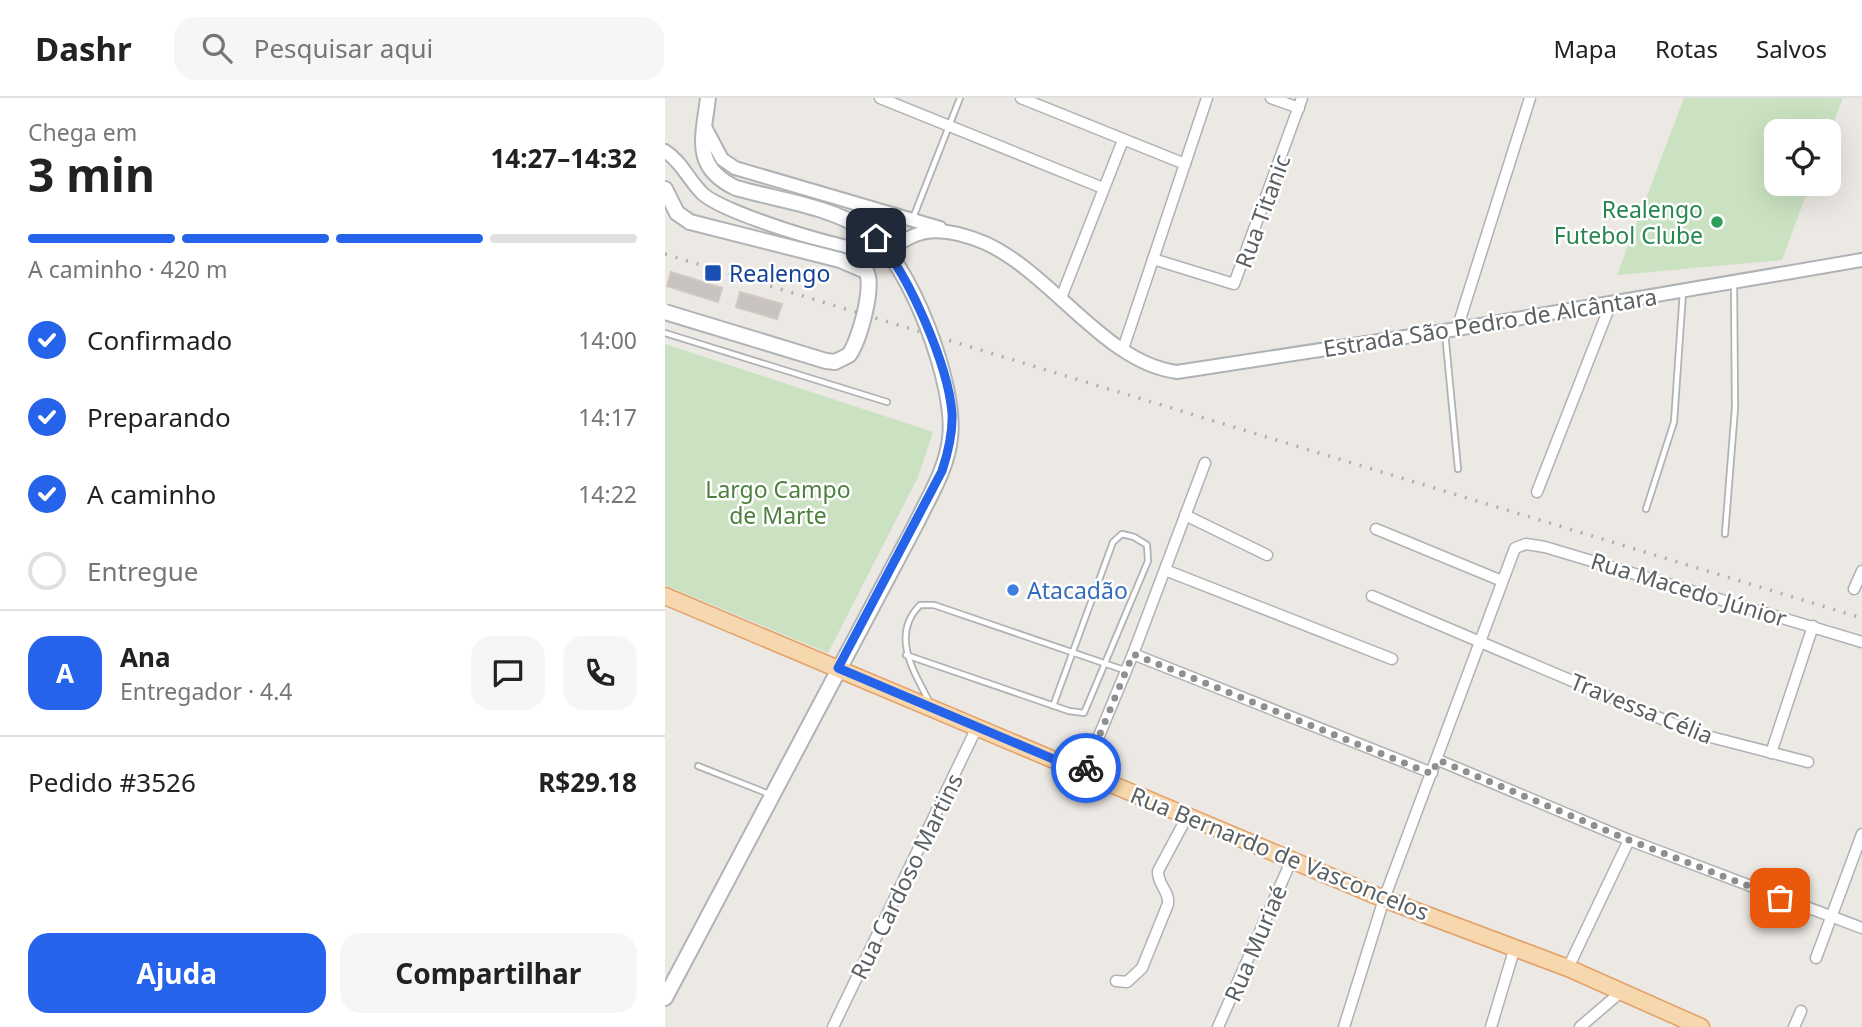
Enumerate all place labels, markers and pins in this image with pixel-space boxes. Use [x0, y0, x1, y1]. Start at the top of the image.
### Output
place label: Realengo Futebol Clube [1554, 193, 1703, 251]
pin [846, 208, 906, 268]
marker: Realengo Futebol Clube [1709, 214, 1725, 230]
place label: Realengo [729, 257, 830, 289]
marker: Realengo [703, 263, 723, 283]
place label: Atacadão [1027, 574, 1128, 606]
marker: Atacadão [1005, 582, 1021, 598]
pin [1750, 868, 1810, 928]

